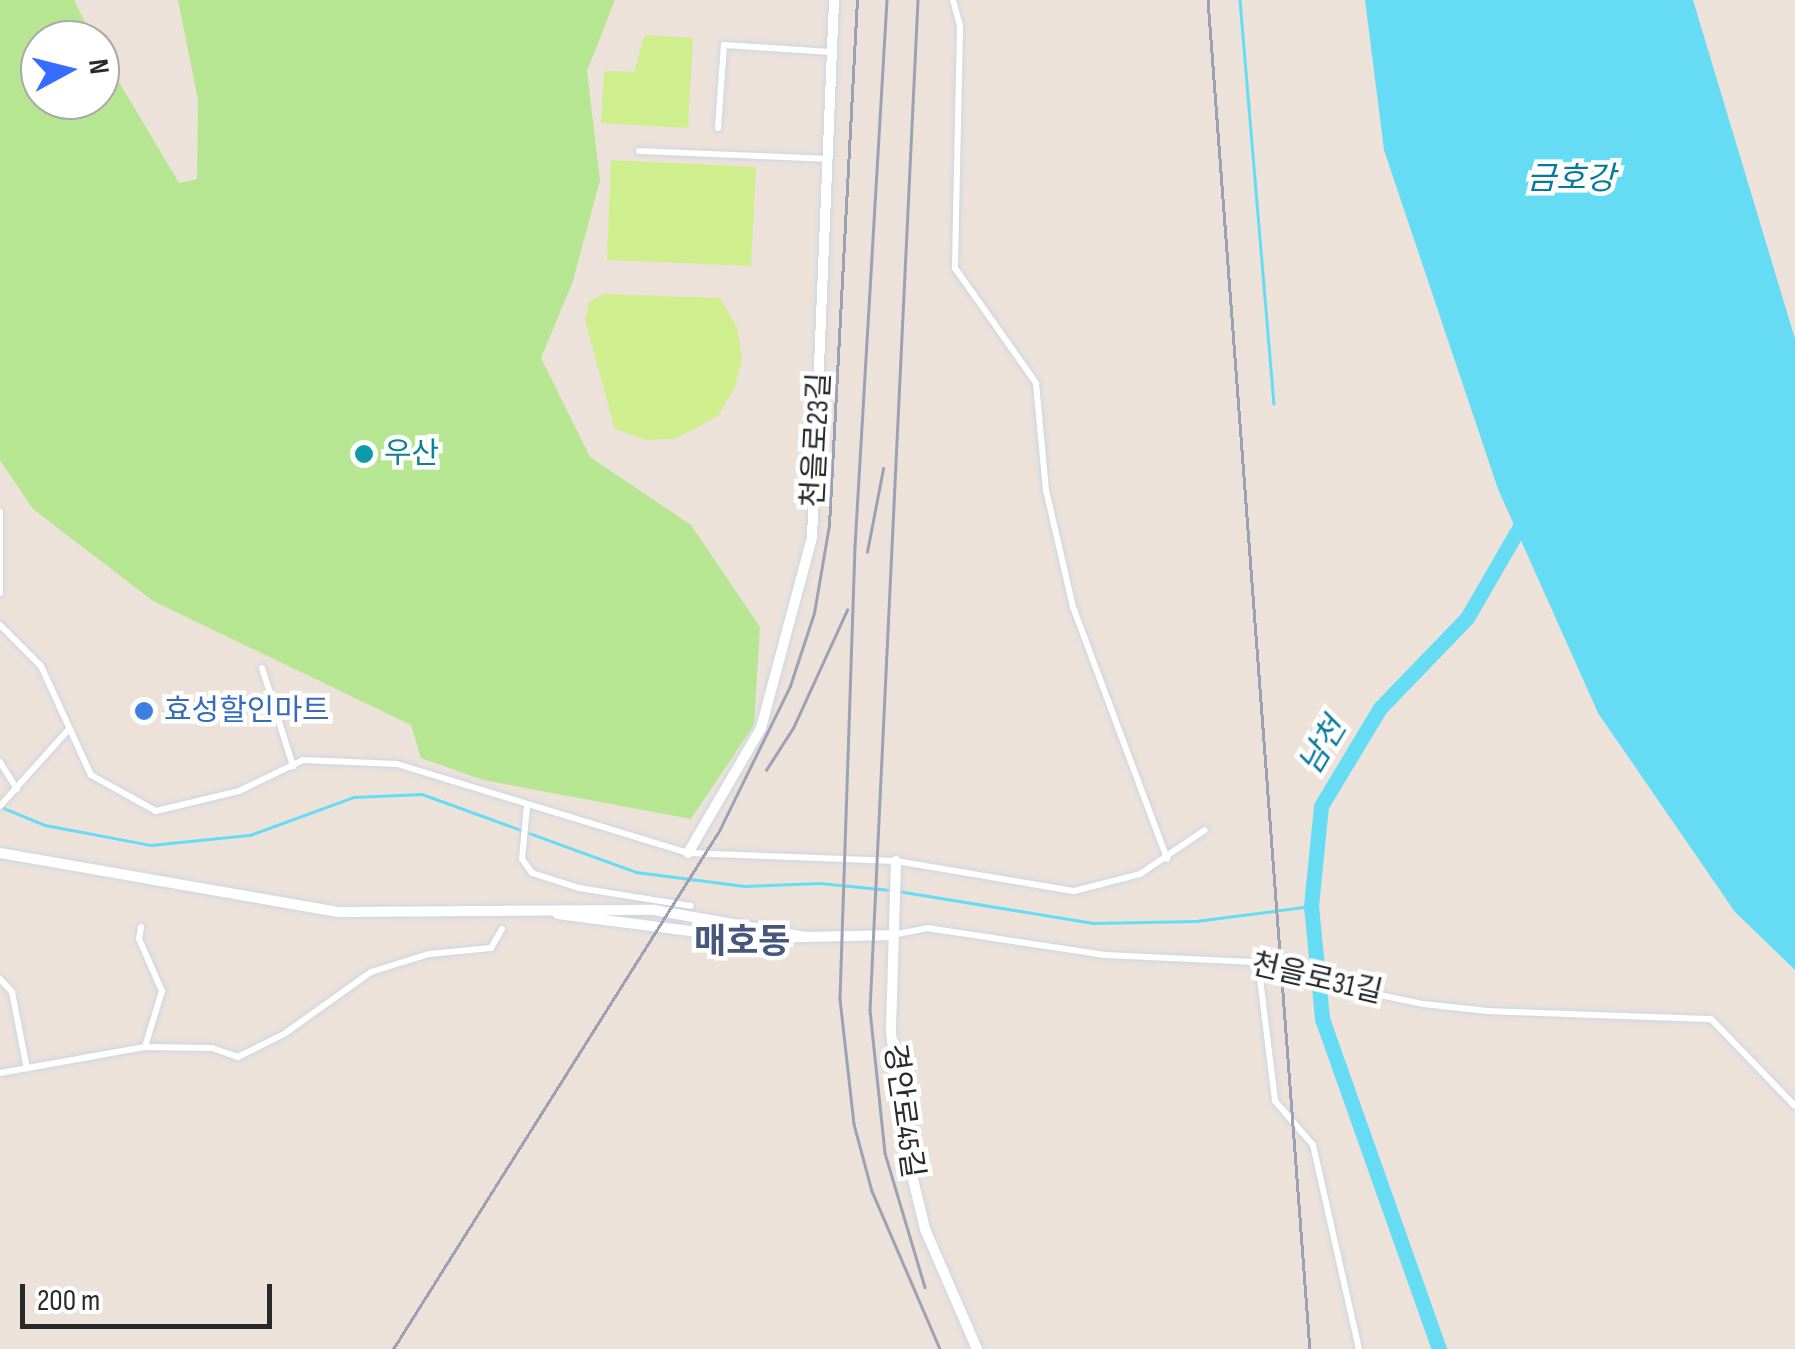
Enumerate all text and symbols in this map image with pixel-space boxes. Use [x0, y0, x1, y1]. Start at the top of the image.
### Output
north arrow [20, 20, 120, 120]
text: N [81, 57, 116, 76]
water label: 금호강 [1527, 161, 1615, 199]
street label: 천을로23길 [795, 371, 839, 509]
place label: 우산 [384, 436, 439, 472]
marker: 우산 [353, 443, 375, 465]
place label: 효성할인마트 [164, 693, 330, 729]
marker: 효성할인마트 [133, 700, 155, 722]
water label: 남천 [1292, 712, 1356, 782]
district label: 매호동 [694, 922, 790, 964]
street label: 천을로31길 [1248, 946, 1386, 1012]
street label: 경안로45길 [876, 1042, 930, 1180]
scale bar [25, 1264, 278, 1326]
text: 200 m [37, 1283, 100, 1319]

